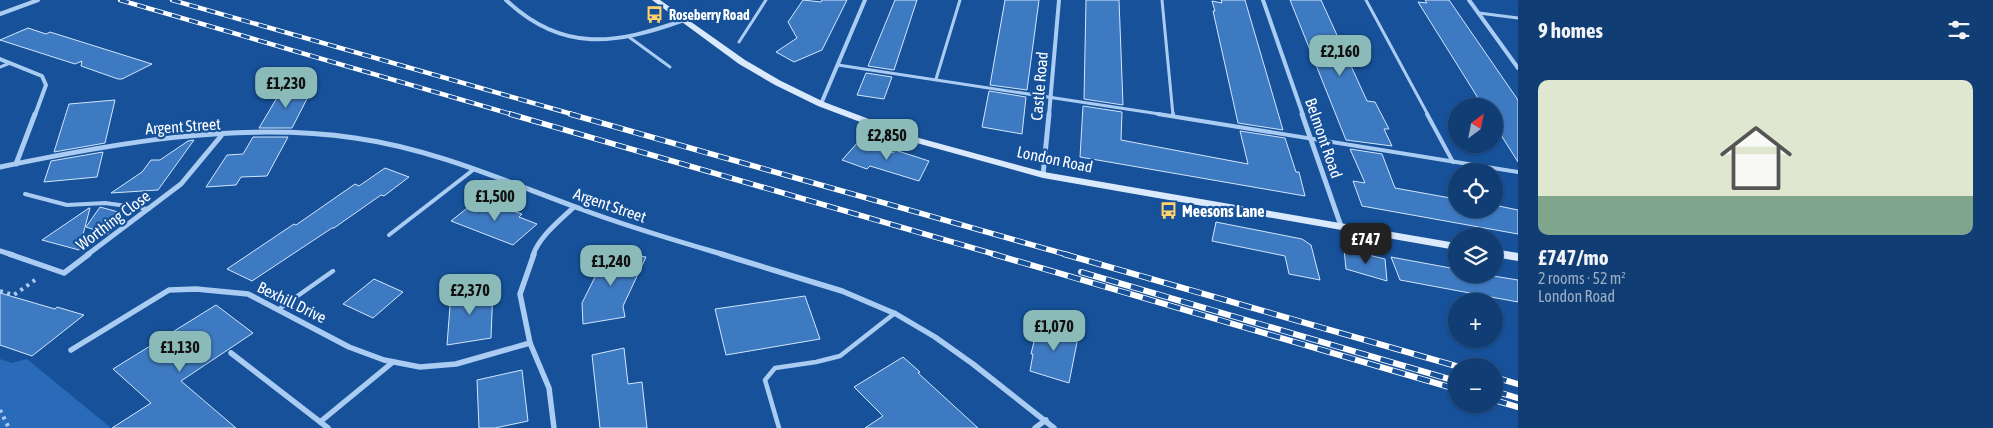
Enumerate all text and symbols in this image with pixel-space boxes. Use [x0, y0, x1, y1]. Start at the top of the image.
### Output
bus stop icon: Roseberry Road [645, 5, 665, 25]
place label: Roseberry Road [669, 7, 750, 23]
icon: filters [1945, 16, 1973, 44]
text: 9 homes [1538, 18, 1603, 42]
pin: £2,160 [1299, 34, 1381, 77]
text: £2,160 [1320, 42, 1360, 60]
street label: Castle Road [1027, 51, 1051, 121]
pin: £1,230 [245, 66, 327, 109]
text: £1,230 [266, 74, 306, 92]
street label: Belmont Road [1302, 96, 1346, 180]
north arrow [1448, 98, 1502, 152]
map controls [1448, 98, 1503, 413]
icon: home [1711, 113, 1801, 203]
street label: Argent Street [145, 114, 222, 139]
pin: £2,850 [846, 119, 928, 161]
text: £2,850 [867, 126, 907, 144]
street label: London Road [1015, 142, 1095, 176]
button: locate [1448, 163, 1503, 218]
pin: £1,500 [454, 180, 536, 222]
street label: Argent Street [571, 184, 649, 227]
street label: Worthing Close [73, 186, 154, 254]
text: £1,500 [475, 187, 515, 205]
bus stop icon: Meesons Lane [1158, 201, 1178, 221]
place label: Meesons Lane [1182, 202, 1265, 220]
pin: £747 [1336, 222, 1396, 265]
button: layers [1448, 228, 1503, 283]
text: £747 [1351, 230, 1381, 248]
pin: £1,240 [570, 244, 652, 287]
text: £747/mo [1538, 245, 1609, 269]
text: £1,240 [591, 252, 631, 270]
text: 2 rooms · 52 m² [1538, 269, 1626, 287]
pin: £2,370 [429, 274, 511, 316]
street label: Bexhill Drive [255, 278, 329, 326]
text: £2,370 [450, 281, 490, 299]
text: London Road [1538, 287, 1615, 305]
button: + [1448, 293, 1503, 348]
pin: £1,070 [1013, 310, 1095, 352]
text: £1,070 [1034, 317, 1074, 335]
pin: £1,130 [139, 330, 221, 373]
text: £1,130 [160, 338, 200, 356]
button: − [1448, 358, 1503, 413]

